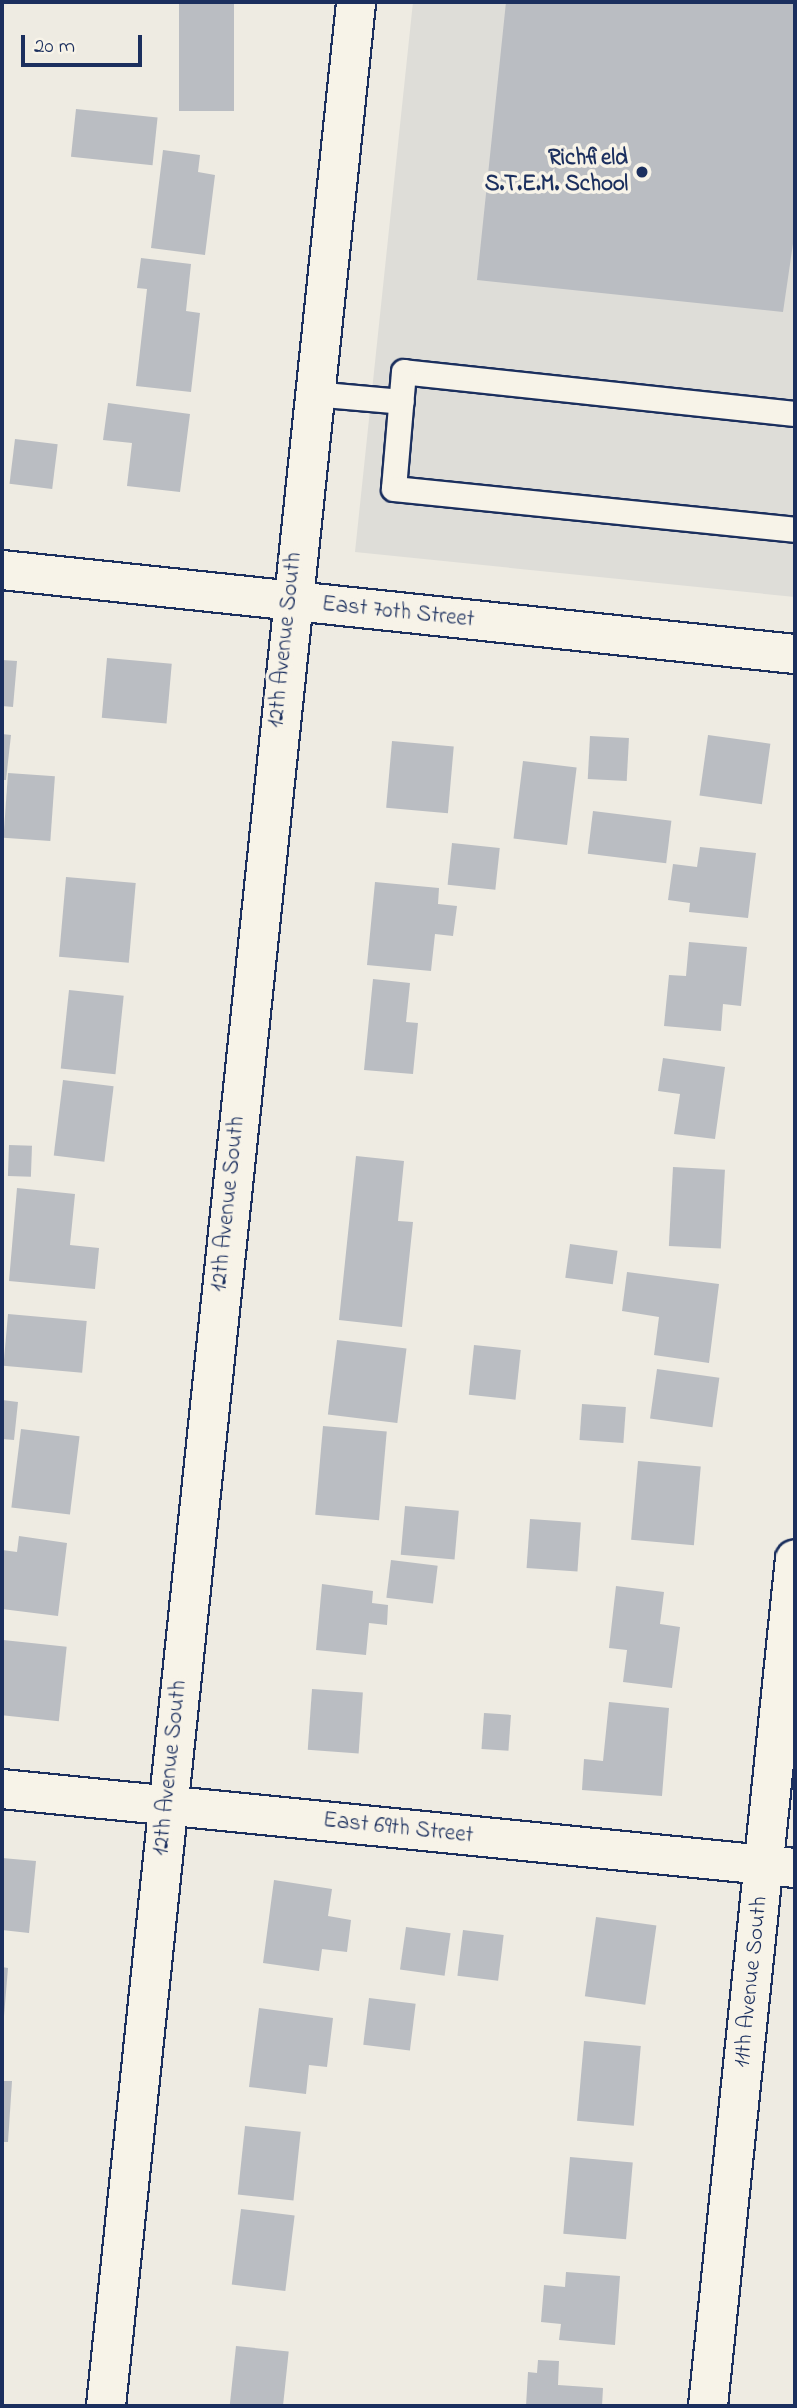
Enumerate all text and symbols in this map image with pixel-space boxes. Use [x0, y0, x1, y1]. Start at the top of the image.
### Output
scale bar [24, 21, 145, 65]
text: 20 m [34, 32, 75, 62]
place label: Richfield S.T.E.M. School [485, 145, 628, 199]
marker: Richfield S.T.E.M. School [634, 164, 650, 180]
street label: 12th Avenue South [263, 551, 309, 729]
street label: East 70th Street [320, 591, 476, 635]
street label: 12th Avenue South [206, 1115, 252, 1293]
street label: 12th Avenue South [148, 1679, 194, 1857]
street label: East 69th Street [321, 1807, 475, 1851]
street label: 11th Avenue South [729, 1895, 775, 2069]

